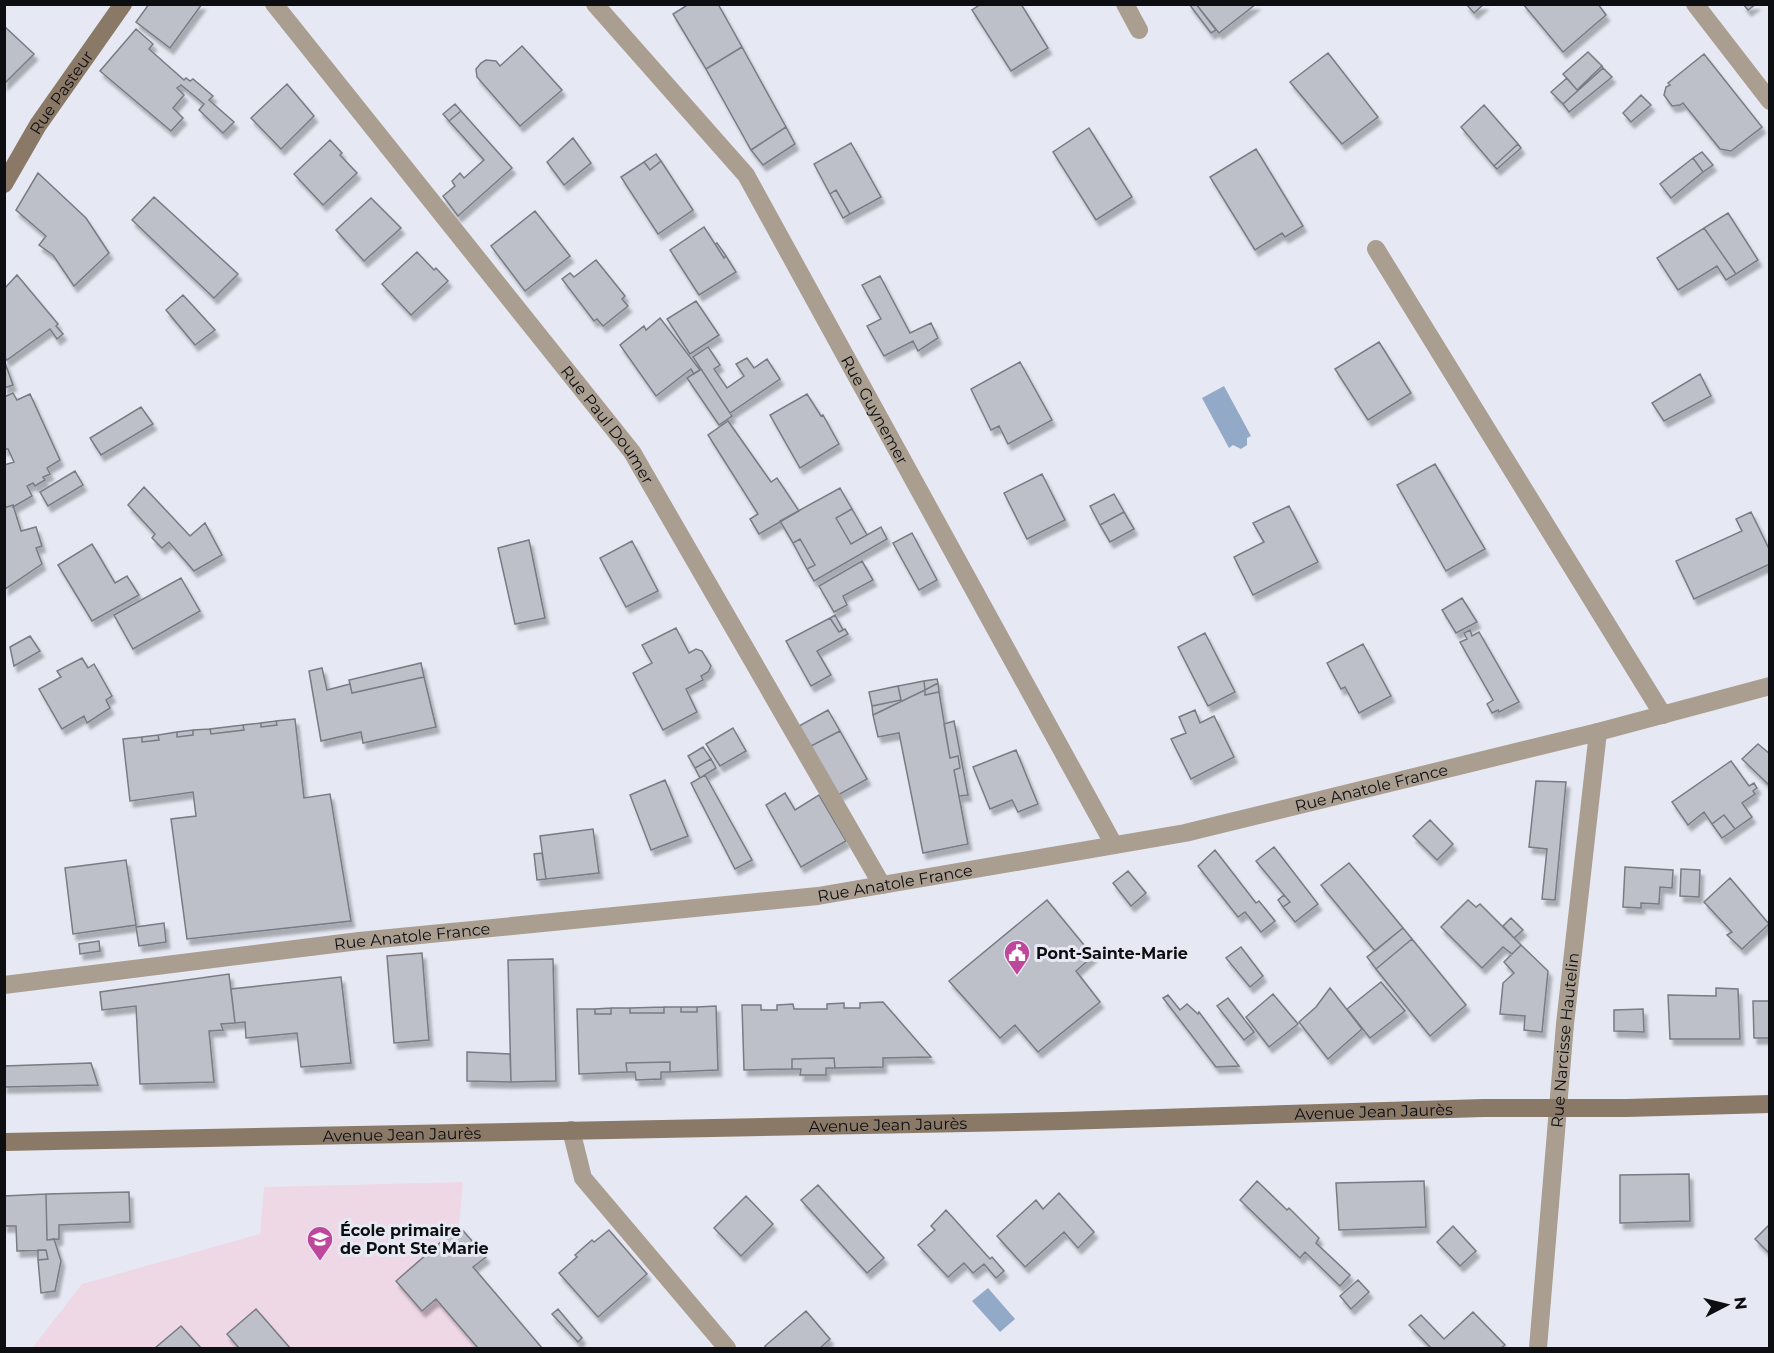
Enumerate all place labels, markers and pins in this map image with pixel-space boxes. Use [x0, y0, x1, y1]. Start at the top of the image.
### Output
public building icon: Pont-Sainte-Marie [1002, 938, 1032, 976]
place label: Pont-Sainte-Marie [1036, 944, 1188, 963]
place label: École primaire de Pont Ste Marie [340, 1221, 489, 1258]
school or university icon: École primaire de Pont Ste Marie [305, 1224, 335, 1262]

